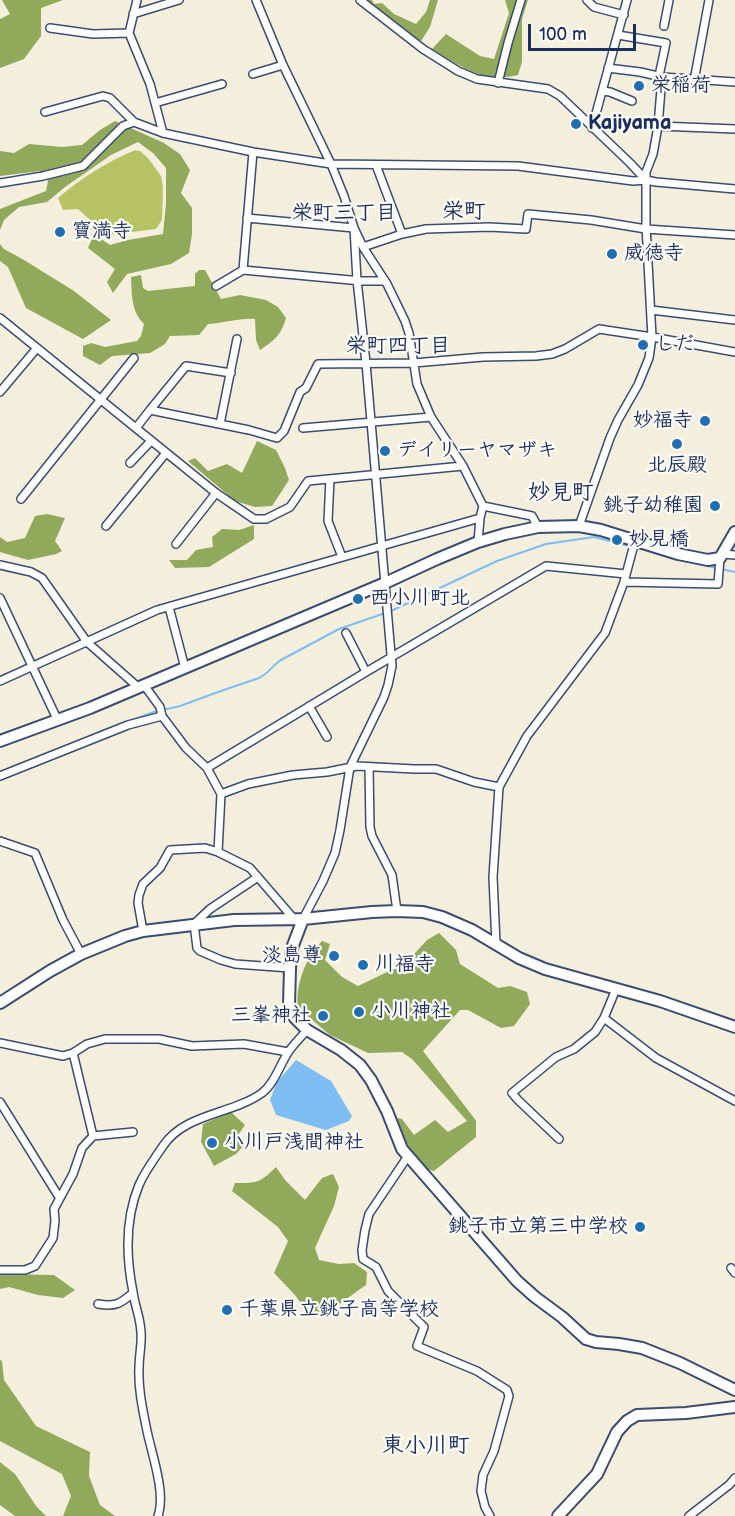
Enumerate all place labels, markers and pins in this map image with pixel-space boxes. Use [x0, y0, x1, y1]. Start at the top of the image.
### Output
place label: 栄稲荷 [651, 74, 711, 98]
marker: 栄稲荷 [632, 79, 646, 93]
place label: Kajiyama [588, 112, 671, 136]
marker: Kajiyama [569, 117, 583, 131]
place label: 寶満寺 [72, 220, 132, 244]
marker: 寶満寺 [53, 225, 67, 239]
place label: 威徳寺 [624, 242, 684, 266]
marker: 威徳寺 [605, 247, 619, 261]
place label: しだ [655, 333, 695, 357]
marker: しだ [636, 338, 650, 352]
place label: 妙福寺 [633, 409, 693, 433]
marker: 妙福寺 [698, 414, 712, 428]
marker: 北辰殿 [670, 437, 684, 451]
place label: デイリーヤマザキ [397, 439, 557, 463]
marker: デイリーヤマザキ [378, 444, 392, 458]
place label: 北辰殿 [647, 454, 707, 478]
place label: 銚子幼稚園 [603, 494, 703, 518]
marker: 銚子幼稚園 [708, 499, 722, 513]
place label: 妙見橋 [629, 528, 689, 552]
marker: 妙見橋 [610, 533, 624, 547]
place label: 西小川町北 [370, 587, 470, 611]
marker: 西小川町北 [351, 592, 365, 606]
place label: 淡島尊 [262, 944, 322, 968]
marker: 淡島尊 [327, 949, 341, 963]
place label: 川福寺 [375, 953, 435, 977]
marker: 川福寺 [356, 958, 370, 972]
place label: 小川神社 [371, 1000, 451, 1024]
place label: 三峯神社 [231, 1004, 311, 1028]
marker: 小川神社 [352, 1005, 366, 1019]
marker: 三峯神社 [316, 1009, 330, 1023]
place label: 小川戸浅間神社 [224, 1131, 364, 1155]
marker: 小川戸浅間神社 [205, 1136, 219, 1150]
place label: 銚子市立第三中学校 [448, 1215, 628, 1239]
marker: 銚子市立第三中学校 [633, 1220, 647, 1234]
place label: 千葉県立銚子高等学校 [239, 1298, 439, 1322]
marker: 千葉県立銚子高等学校 [220, 1303, 234, 1317]

